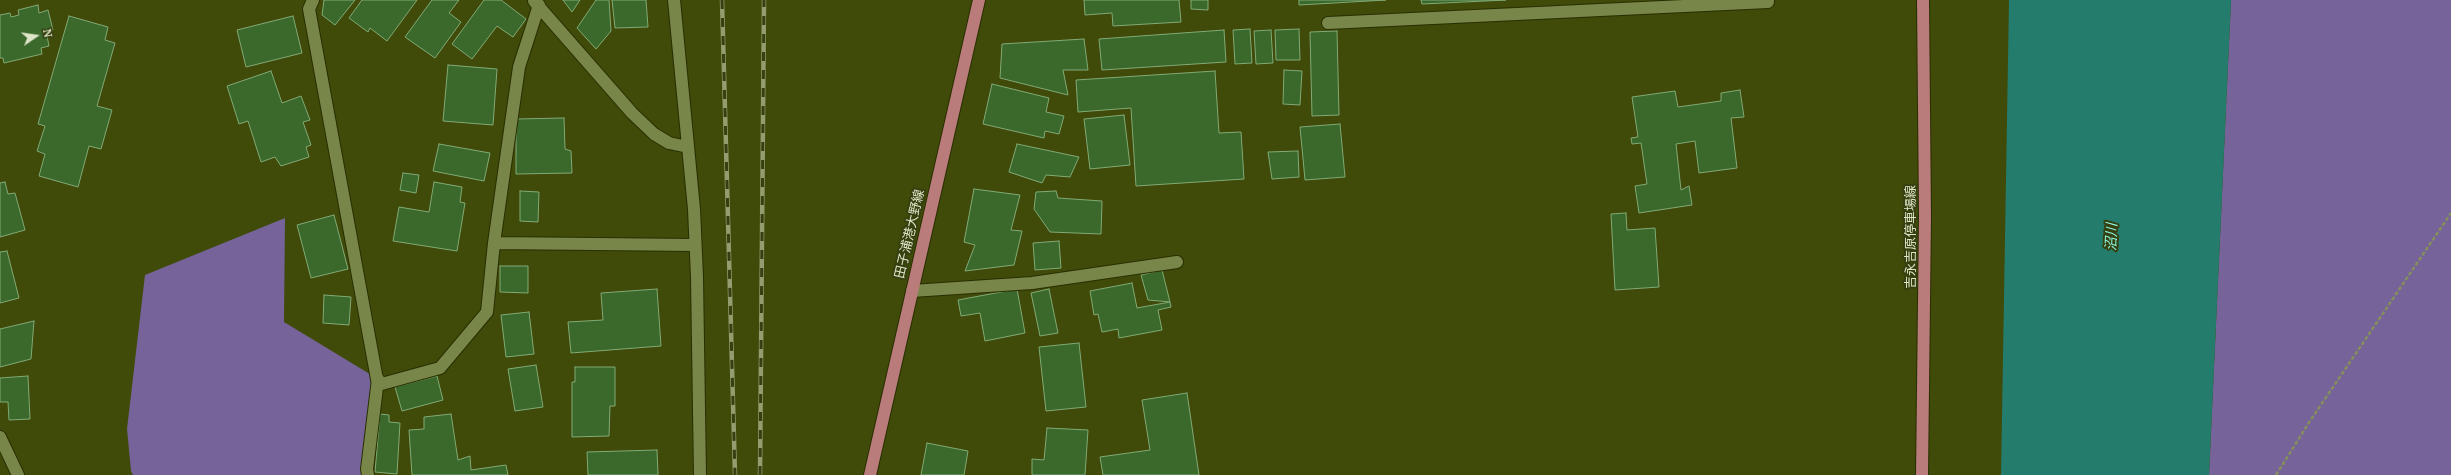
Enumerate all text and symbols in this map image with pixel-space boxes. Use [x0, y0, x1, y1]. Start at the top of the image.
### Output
north arrow [16, 16, 56, 56]
text: N [40, 28, 55, 39]
street label: 吉永吉原停車場線 [1903, 185, 1919, 289]
street label: 田子浦港大野線 [892, 188, 928, 280]
water label: 沼川 [2103, 223, 2121, 251]

